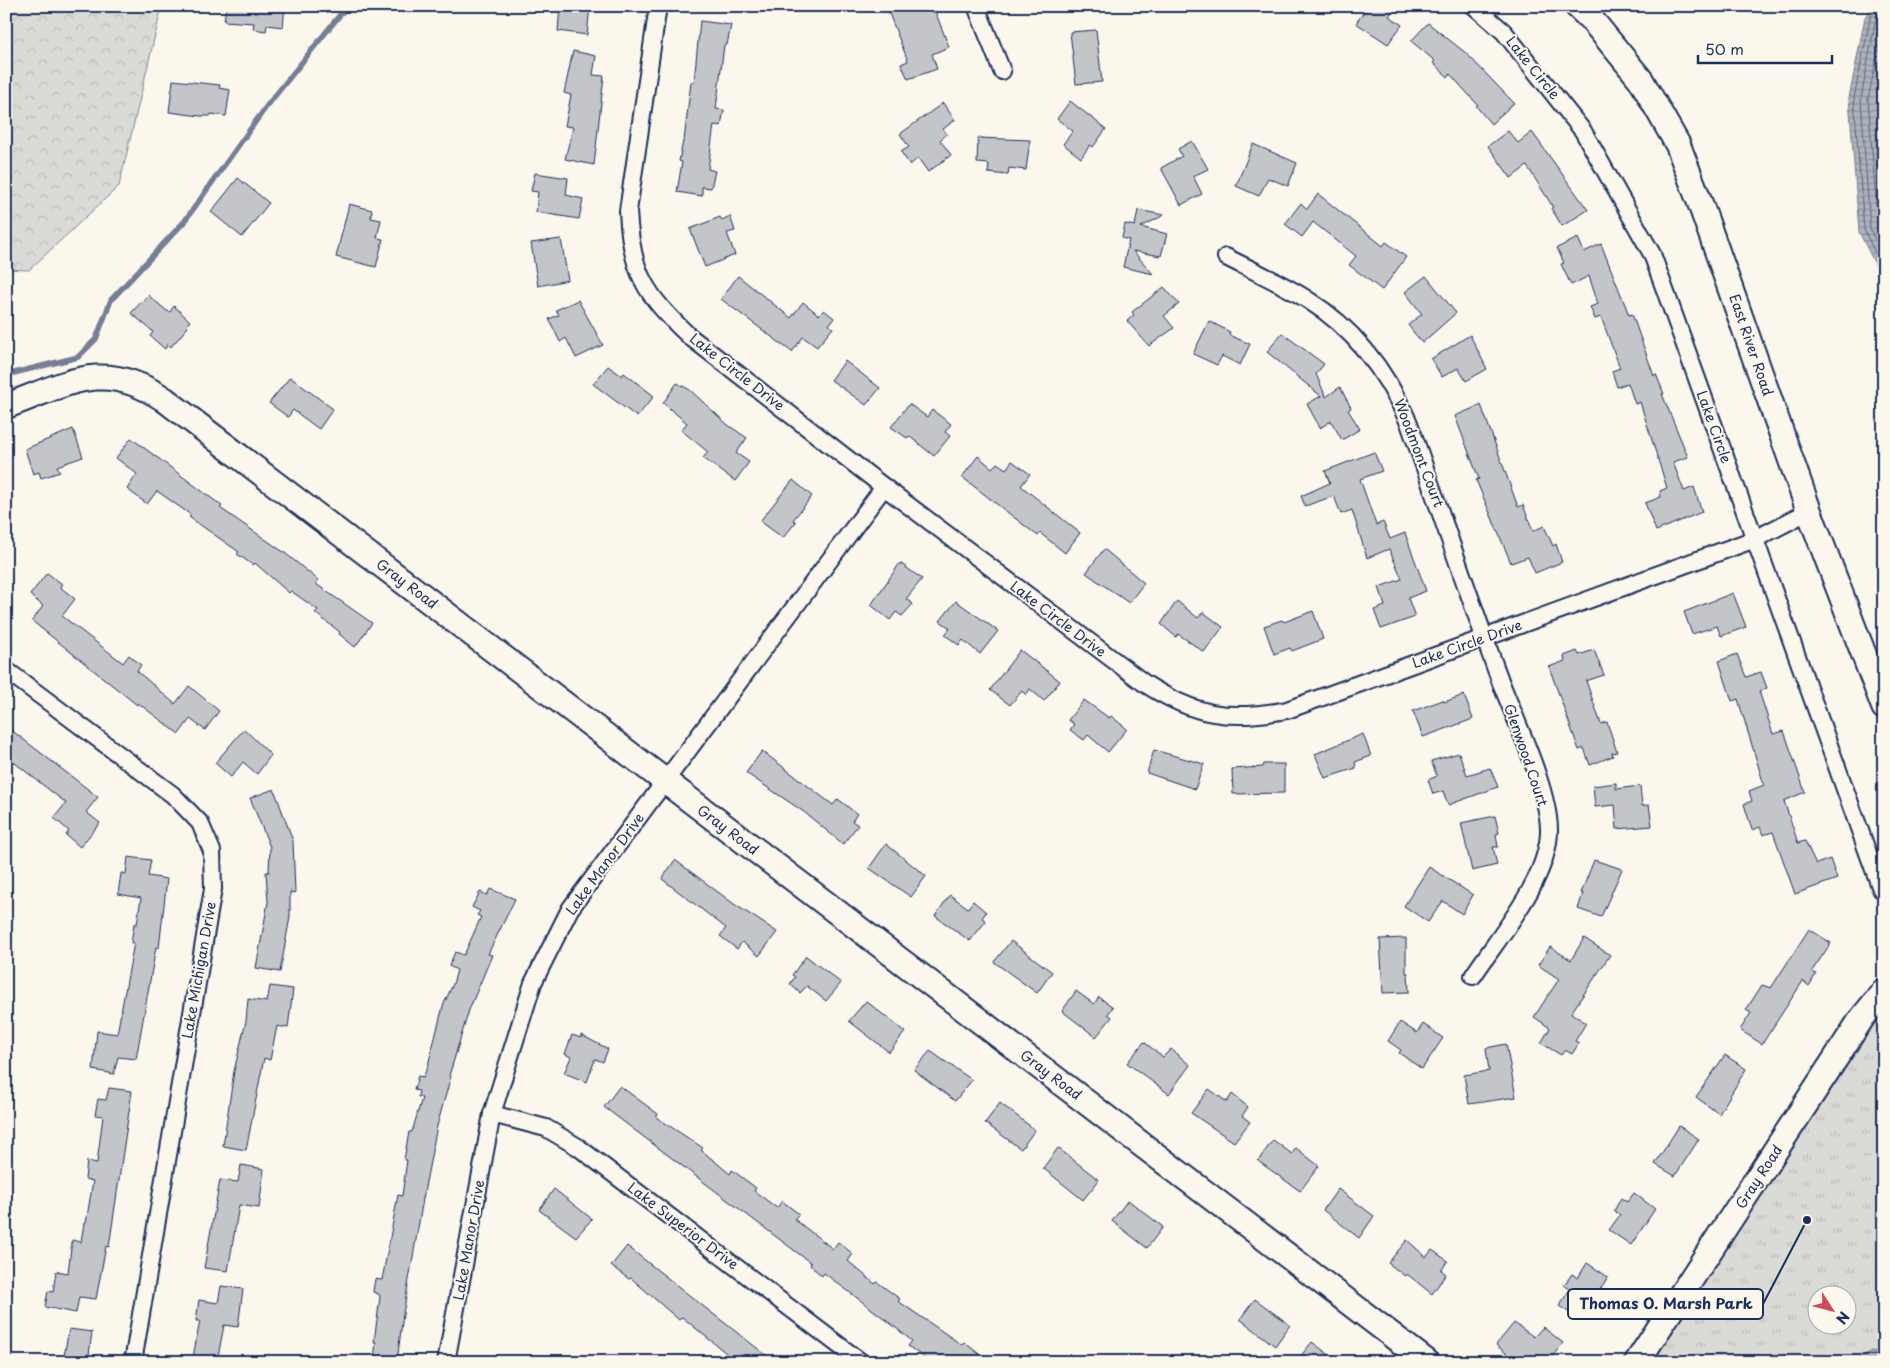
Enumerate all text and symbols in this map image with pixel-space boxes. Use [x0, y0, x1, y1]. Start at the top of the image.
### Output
street label: Lake Circle [1501, 32, 1566, 104]
scale bar [1698, 32, 1831, 64]
text: 50 m [1705, 37, 1744, 60]
street label: East River Road [1724, 291, 1779, 399]
street label: Lake Circle Drive [685, 328, 789, 415]
street label: Lake Circle [1692, 388, 1737, 466]
street label: Woodmont Court [1389, 396, 1450, 510]
street label: Gray Road [372, 553, 443, 614]
street label: Lake Circle Drive [1006, 575, 1111, 662]
street label: Lake Circle Drive [1409, 614, 1525, 673]
street label: Glenwood Court [1499, 701, 1554, 809]
street label: Gray Road [693, 799, 764, 860]
street label: Lake Manor Drive [560, 808, 649, 919]
street label: Lake Michigan Drive [176, 900, 221, 1040]
street label: Gray Road [1016, 1044, 1087, 1105]
street label: Gray Road [1730, 1141, 1787, 1213]
street label: Lake Superior Drive [624, 1177, 743, 1274]
street label: Lake Manor Drive [448, 1178, 489, 1302]
north arrow [1808, 1286, 1858, 1336]
callout: Thomas O. Marsh Park [1568, 1289, 1763, 1319]
text: Thomas O. Marsh Park [1579, 1291, 1753, 1314]
text: N [1831, 1307, 1855, 1329]

